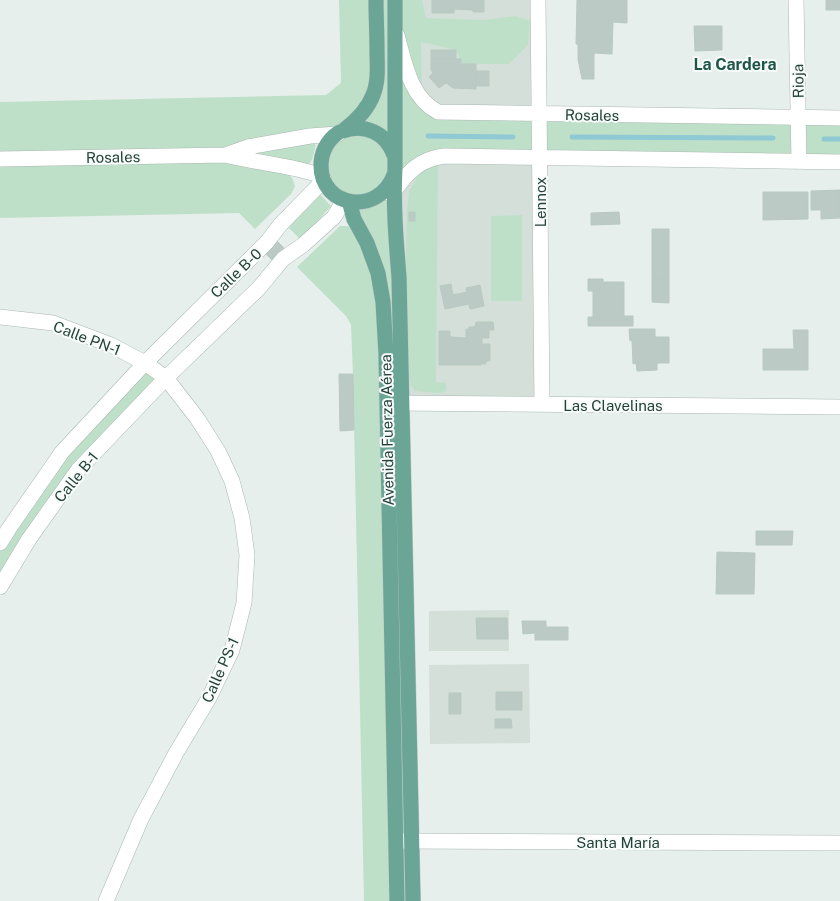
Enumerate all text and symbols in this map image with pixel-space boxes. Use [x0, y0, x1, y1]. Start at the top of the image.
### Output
district label: La Cardera [693, 55, 777, 74]
street label: Rioja [789, 64, 807, 98]
street label: Rosales [565, 106, 619, 124]
street label: Rosales [86, 148, 140, 166]
street label: Lennox [532, 177, 549, 227]
street label: Calle B-0 [207, 245, 265, 301]
street label: Calle PN-1 [51, 317, 123, 359]
street label: Avenida Fuerza Aérea [377, 354, 397, 506]
street label: Las Clavelinas [563, 397, 663, 414]
street label: Calle B-1 [51, 448, 101, 506]
street label: Calle PS-1 [198, 635, 242, 705]
street label: Santa María [576, 834, 660, 851]

